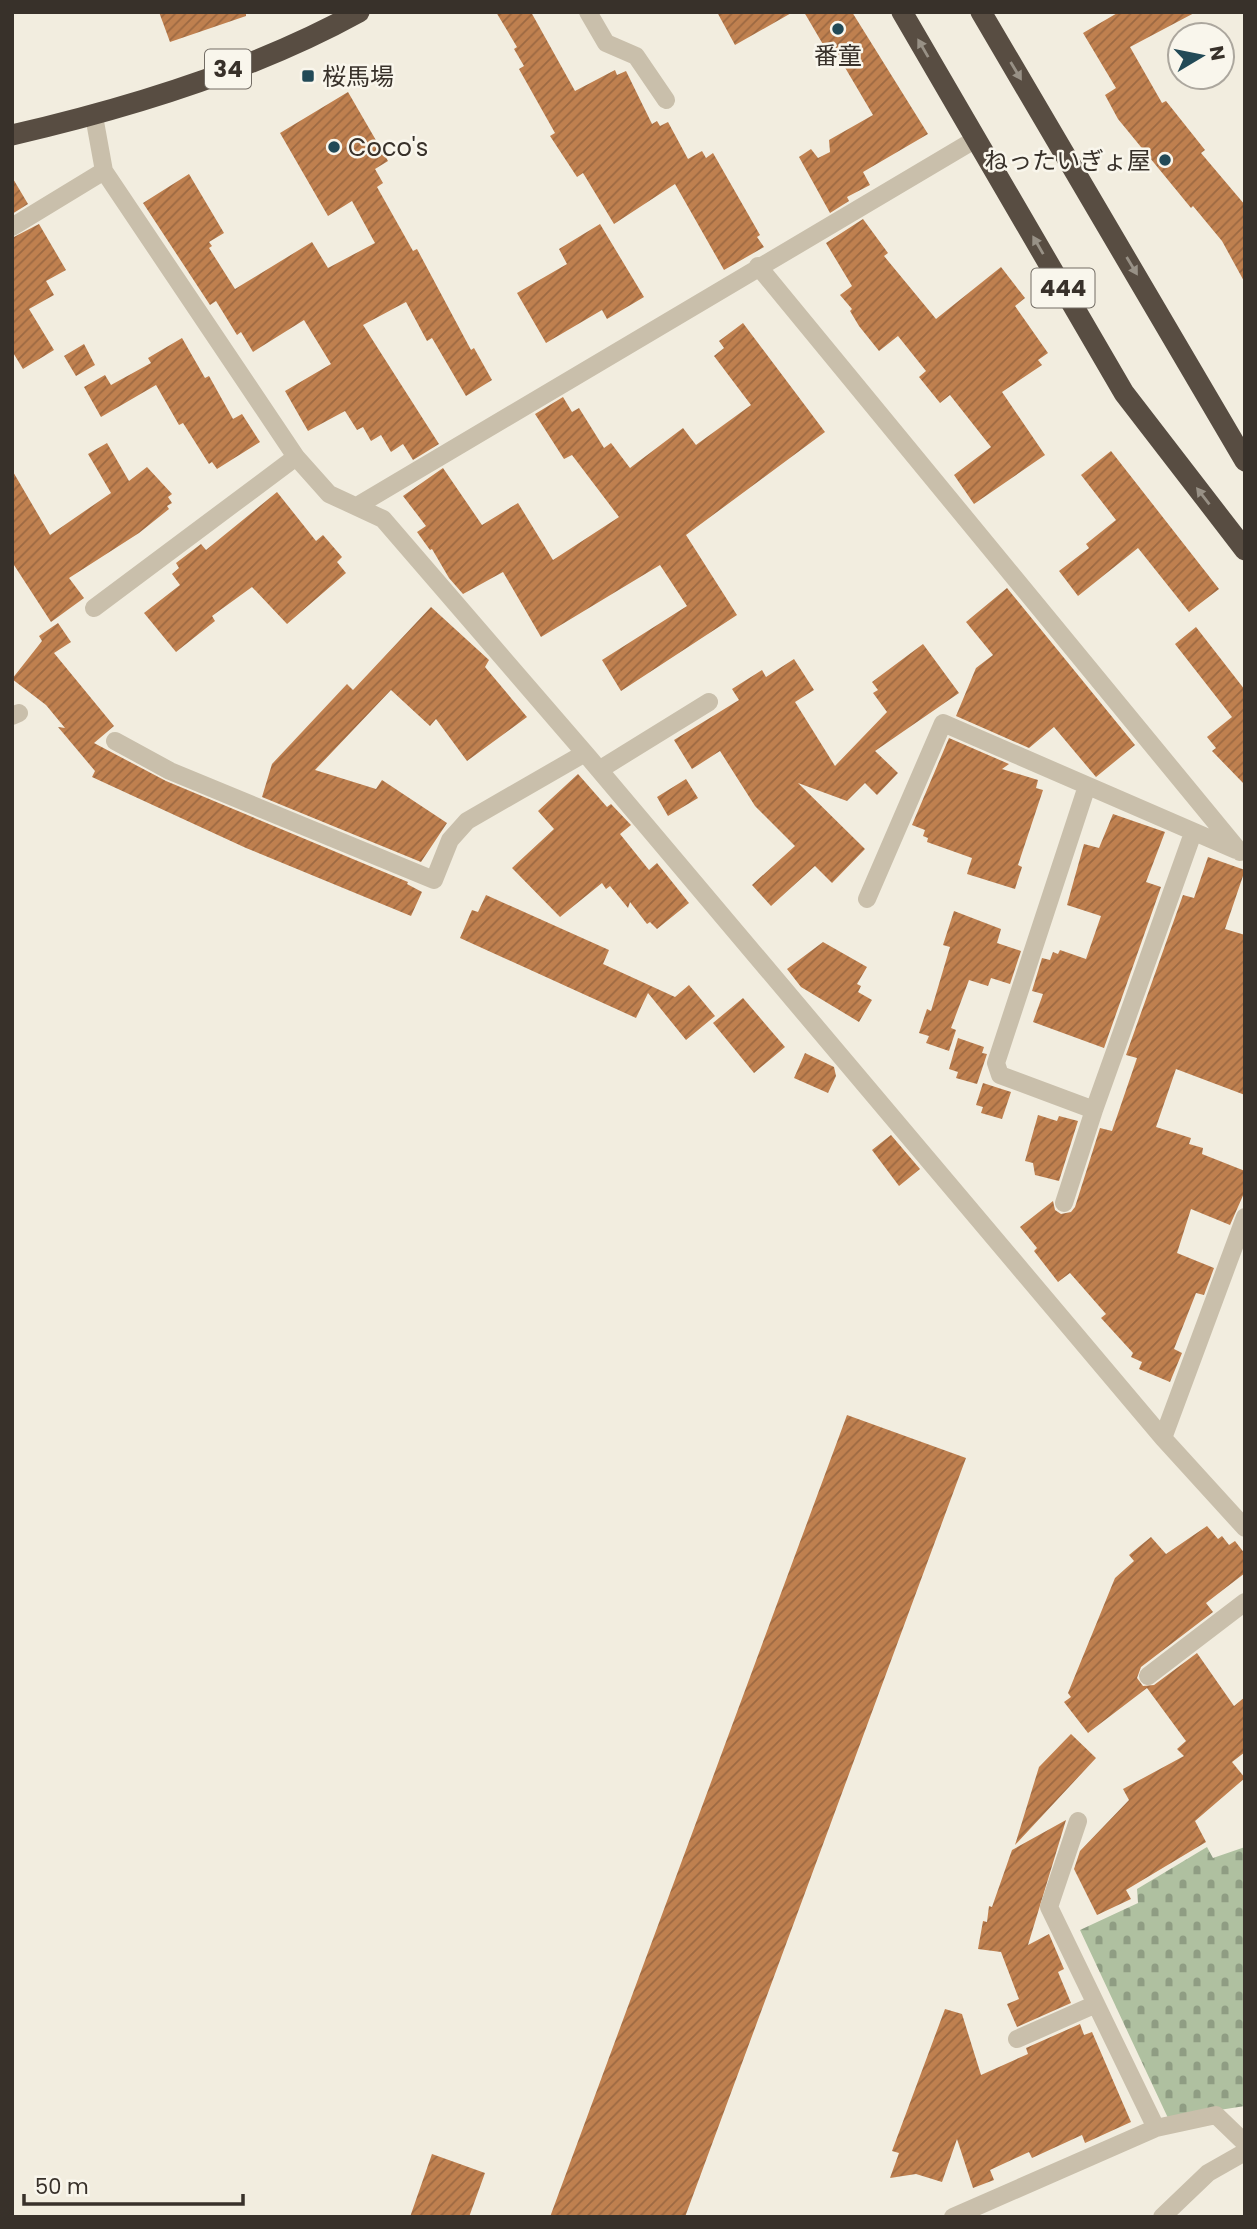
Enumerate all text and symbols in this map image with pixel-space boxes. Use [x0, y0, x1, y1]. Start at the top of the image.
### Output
marker: 番童 [830, 21, 846, 37]
north arrow [1166, 21, 1236, 91]
place label: 番童 [814, 39, 862, 72]
one-way arrow [917, 39, 930, 58]
text: N [1203, 44, 1232, 63]
road number: 34 [205, 50, 251, 88]
place label: 桜馬場 [322, 60, 394, 93]
one-way arrow [1010, 61, 1022, 80]
marker: 桜馬場 [300, 68, 316, 84]
place label: Coco's [348, 131, 428, 164]
marker: Coco's [326, 139, 342, 155]
place label: ねったいぎょ屋 [984, 144, 1151, 177]
marker: ねったいぎょ屋 [1157, 152, 1173, 168]
one-way arrow [1032, 235, 1044, 255]
one-way arrow [1126, 257, 1139, 276]
road number: 444 [1032, 268, 1094, 308]
one-way arrow [1197, 487, 1211, 505]
scale bar [24, 2162, 243, 2206]
text: 50 m [35, 2172, 89, 2201]

